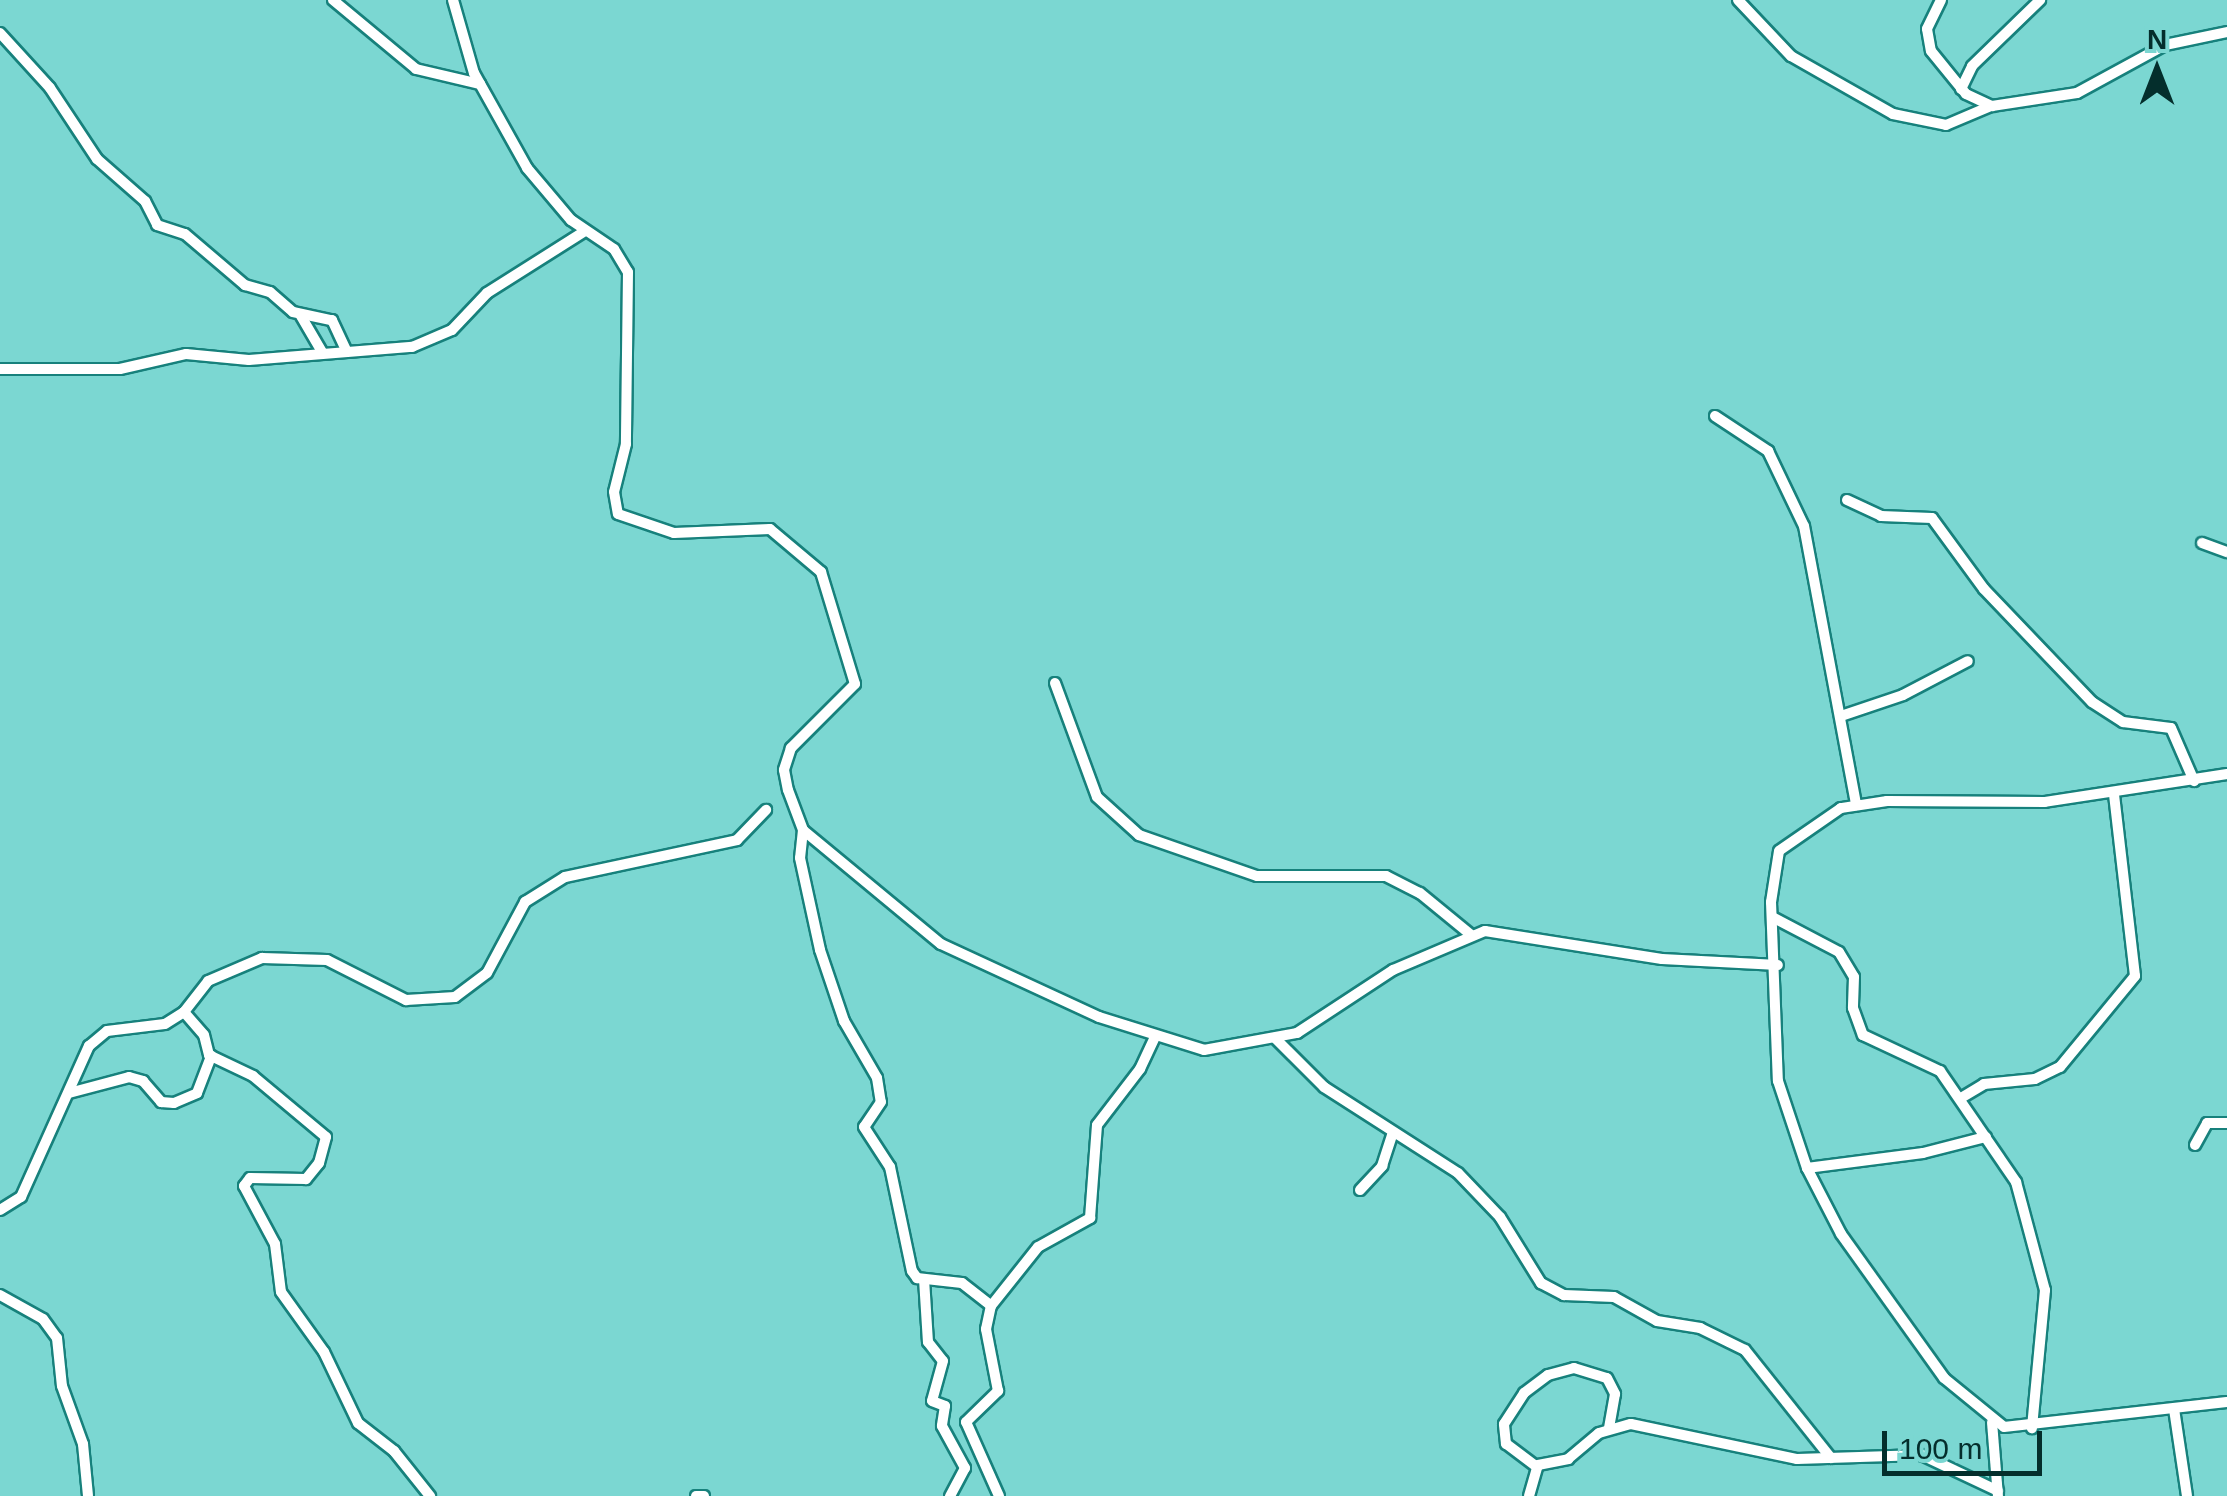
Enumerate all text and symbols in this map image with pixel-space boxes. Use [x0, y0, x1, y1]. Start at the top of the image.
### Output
north arrow [2107, 20, 2207, 120]
text: N [2147, 24, 2167, 55]
scale bar [1887, 1411, 2047, 1473]
text: 100 m [1899, 1432, 1982, 1465]

